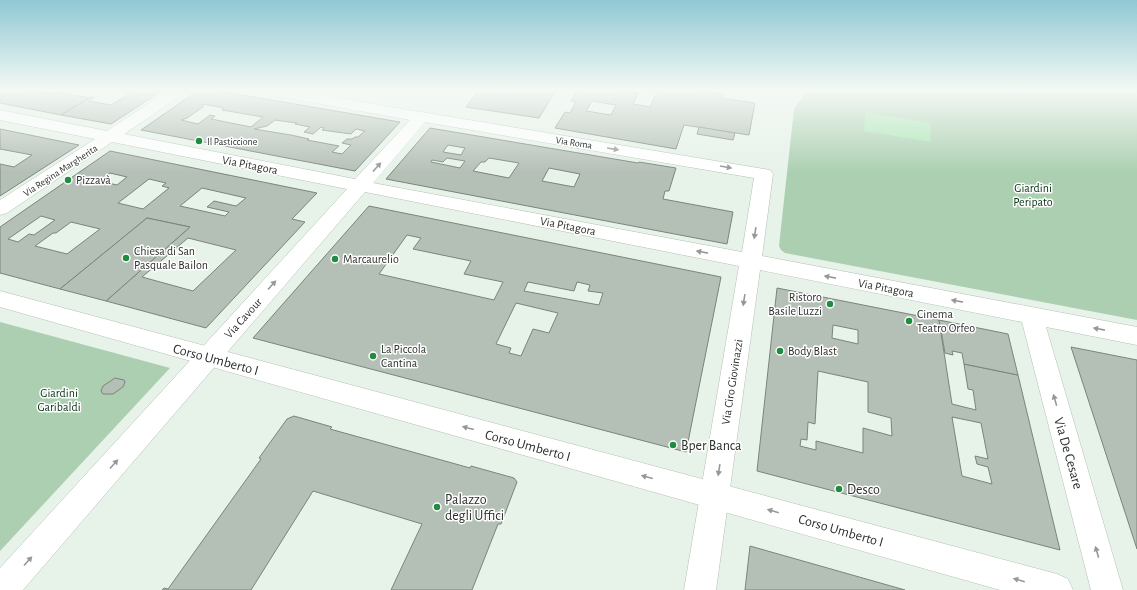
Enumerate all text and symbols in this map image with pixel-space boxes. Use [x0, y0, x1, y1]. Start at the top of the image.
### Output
street label: Via Roma [555, 135, 593, 151]
marker: Il Pasticcione [194, 136, 204, 146]
place label: Il Pasticcione [207, 137, 258, 147]
street label: Via Regina Margherita [22, 143, 100, 199]
one-way arrow [607, 146, 619, 152]
street label: Via Pitagora [221, 154, 279, 176]
one-way arrow [372, 162, 381, 172]
one-way arrow [720, 164, 732, 170]
place label: Pizzavà [76, 174, 111, 186]
marker: Pizzavà [63, 175, 73, 185]
park label: Giardini Peripato [1013, 182, 1053, 208]
street label: Via Pitagora [539, 215, 597, 237]
one-way arrow [752, 227, 758, 239]
place label: Chiesa di San Pasquale Bailon [134, 245, 208, 271]
one-way arrow [696, 249, 708, 255]
marker: Chiesa di San Pasquale Bailon [121, 253, 131, 263]
place label: Marcaurelio [343, 253, 399, 265]
marker: Marcaurelio [330, 254, 340, 264]
one-way arrow [824, 274, 836, 280]
street label: Via Pitagora [857, 277, 915, 299]
one-way arrow [267, 280, 276, 291]
place label: Ristoro Basile Luzzi [768, 291, 822, 317]
one-way arrow [741, 294, 747, 306]
street label: Via Cavour [222, 296, 264, 340]
one-way arrow [951, 298, 963, 304]
marker: Ristoro Basile Luzzi [825, 299, 835, 309]
place label: Cinema Teatro Orfeo [917, 308, 975, 334]
marker: Cinema Teatro Orfeo [904, 316, 914, 326]
one-way arrow [1093, 325, 1105, 331]
street label: Via Ciro Giovinazzi [719, 338, 745, 426]
street label: Corso Umberto I [172, 342, 260, 378]
place label: La Piccola Cantina [381, 343, 427, 369]
place label: Body Blast [788, 345, 837, 358]
marker: Body Blast [775, 346, 785, 356]
marker: La Piccola Cantina [368, 351, 378, 361]
park label: Giardini Garibaldi [37, 387, 81, 413]
one-way arrow [1051, 394, 1057, 406]
street label: Via De Cesare [1051, 416, 1085, 491]
one-way arrow [461, 425, 473, 431]
street label: Corso Umberto I [484, 428, 572, 464]
place label: Bper Banca [681, 439, 742, 453]
marker: Bper Banca [668, 440, 678, 450]
one-way arrow [109, 459, 118, 468]
one-way arrow [715, 464, 721, 476]
one-way arrow [641, 474, 653, 480]
place label: Desco [847, 483, 880, 497]
marker: Desco [834, 484, 844, 494]
place label: Palazzo degli Uffici [445, 493, 504, 523]
marker: Palazzo degli Uffici [432, 502, 442, 512]
one-way arrow [766, 508, 778, 514]
street label: Corso Umberto I [797, 512, 885, 550]
one-way arrow [1094, 546, 1100, 558]
one-way arrow [23, 556, 32, 566]
one-way arrow [1013, 576, 1026, 582]

